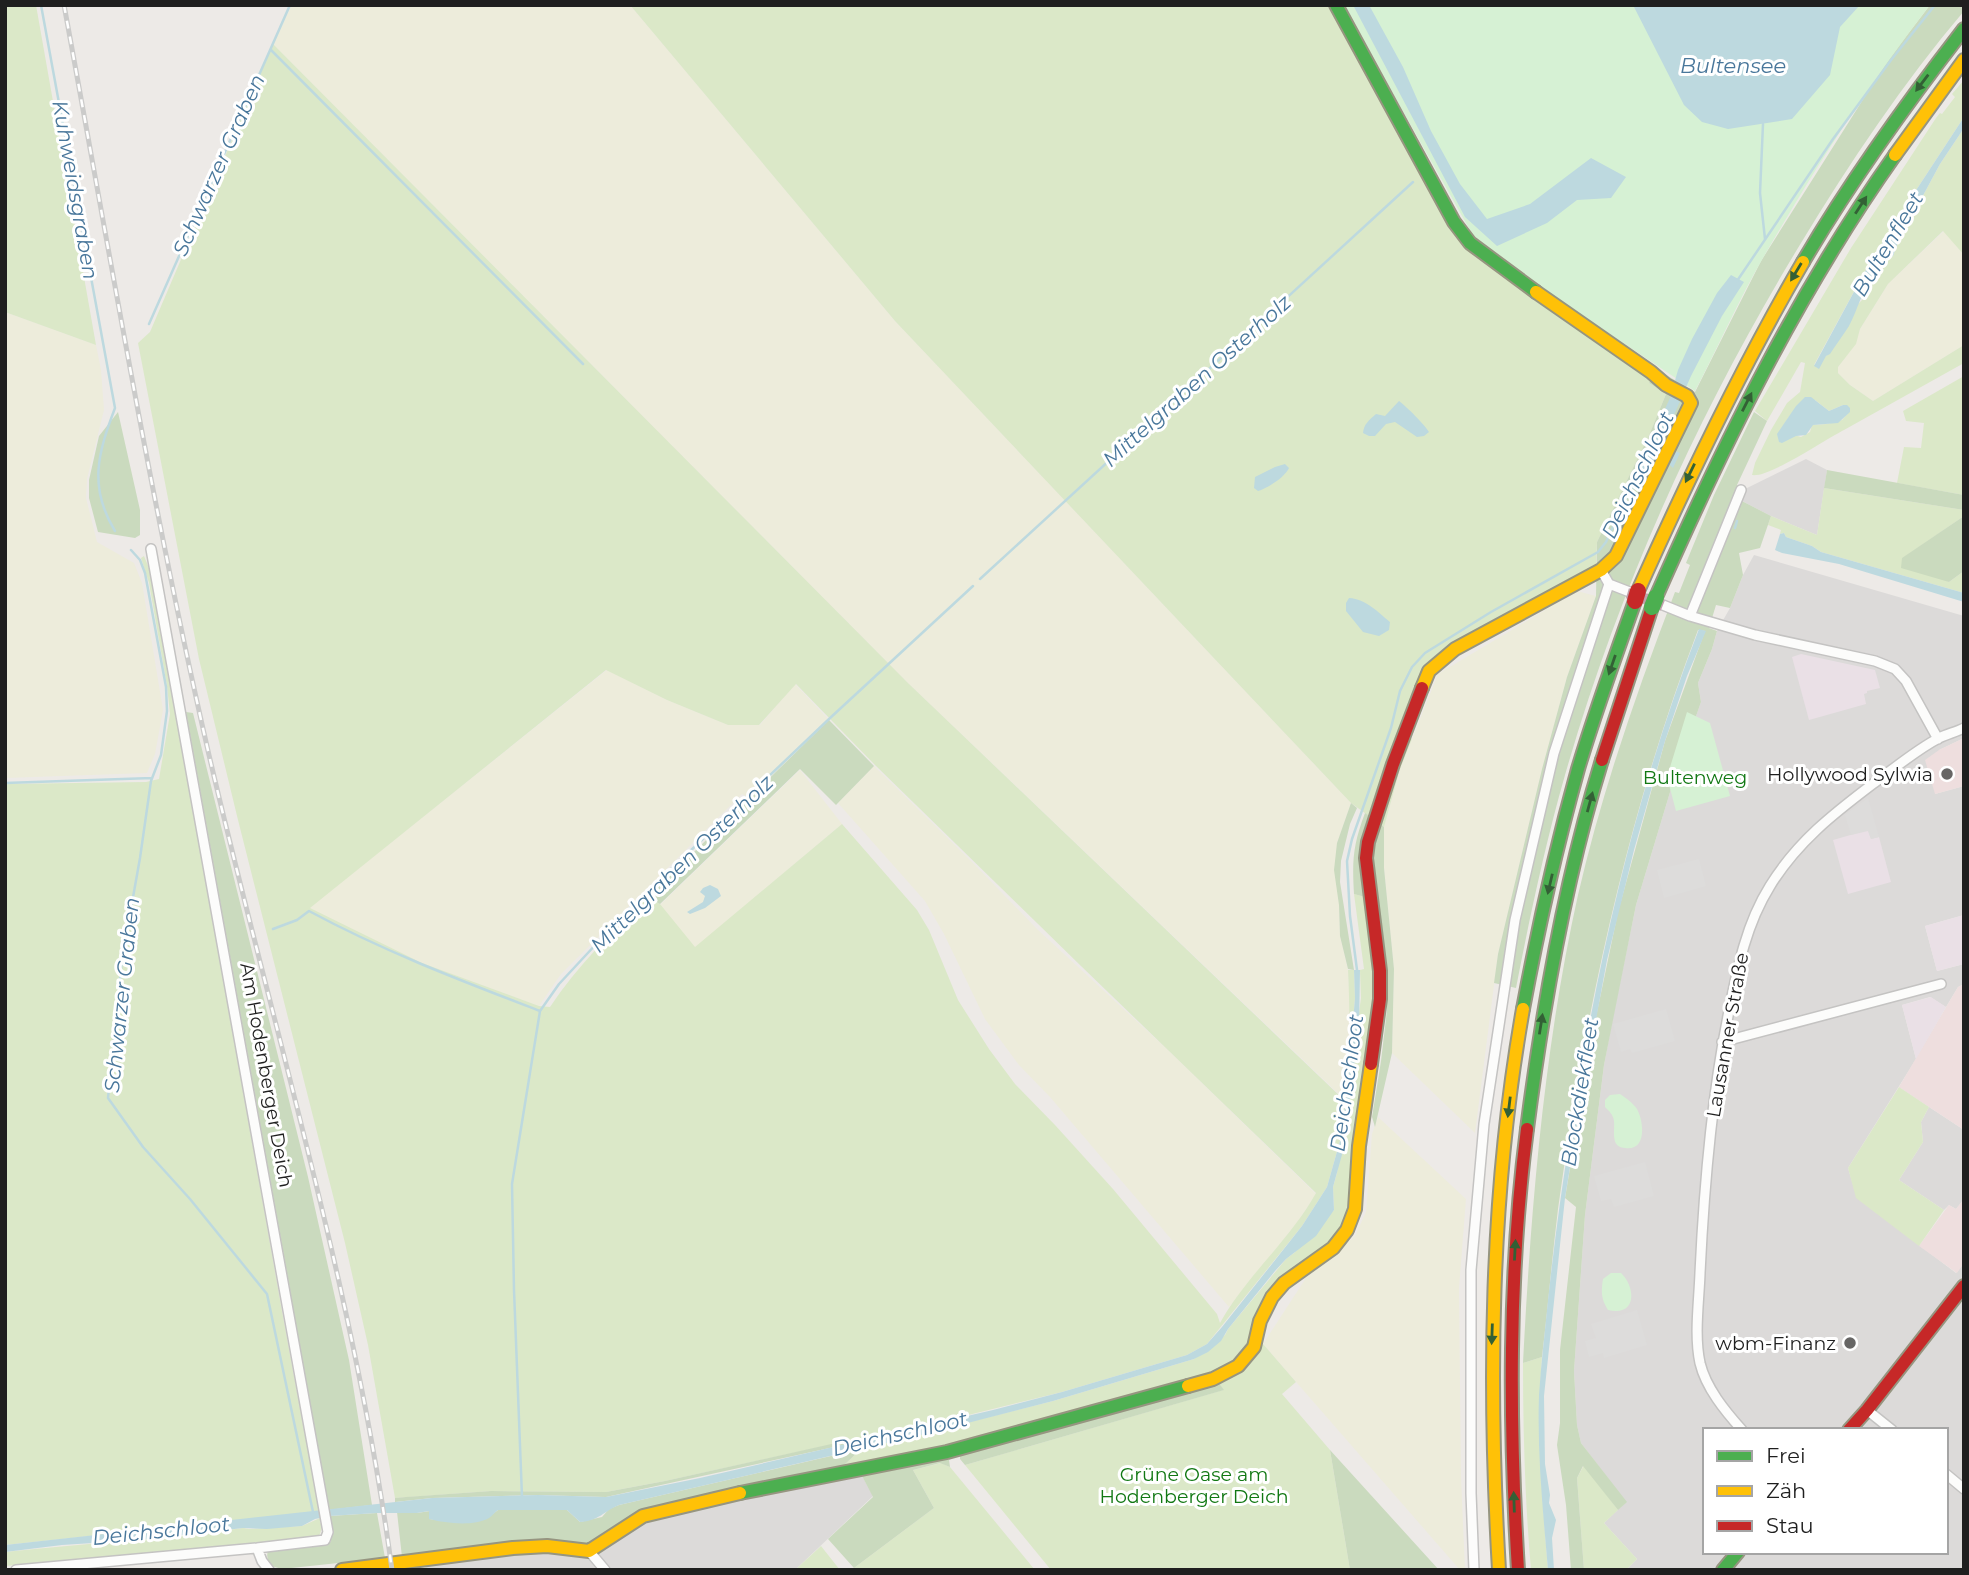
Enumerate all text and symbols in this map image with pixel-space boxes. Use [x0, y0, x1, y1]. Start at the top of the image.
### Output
water label: Bultensee [1680, 53, 1786, 78]
water label: Schwarzer Graben [167, 70, 270, 260]
one-way arrow [1915, 73, 1929, 92]
water label: Kuhweidsgraben [47, 98, 104, 281]
water label: Bultenfleet [1847, 187, 1929, 300]
one-way arrow [1854, 196, 1867, 215]
one-way arrow [1790, 263, 1803, 282]
water label: Mittelgraben Osterholz [1097, 289, 1296, 472]
one-way arrow [1741, 393, 1753, 412]
water label: Deichschloot [1596, 407, 1679, 542]
one-way arrow [1685, 463, 1696, 483]
one-way arrow [1606, 655, 1617, 676]
place label: Hollywood Sylwia [1767, 763, 1933, 786]
park label: Bultenweg [1643, 766, 1747, 789]
marker: Hollywood Sylwia [1939, 766, 1955, 782]
water label: Mittelgraben Osterholz [585, 770, 778, 958]
one-way arrow [1585, 791, 1595, 812]
one-way arrow [1544, 873, 1555, 895]
water label: Schwarzer Graben [99, 896, 144, 1094]
street label: Lausanner Straße [1702, 951, 1753, 1119]
street label: Am Hodenberger Deich [235, 961, 298, 1189]
water label: Deichschloot [1325, 1012, 1369, 1153]
one-way arrow [1535, 1013, 1546, 1035]
water label: Blockdiekfleet [1555, 1015, 1604, 1168]
one-way arrow [1503, 1097, 1514, 1119]
one-way arrow [1510, 1239, 1521, 1261]
one-way arrow [1487, 1323, 1498, 1345]
place label: wbm-Finanz [1715, 1332, 1836, 1355]
marker: wbm-Finanz [1842, 1335, 1858, 1351]
water label: Deichschloot [830, 1406, 970, 1461]
legend [1703, 1428, 1948, 1554]
text: Frei [1766, 1443, 1806, 1468]
park label: Grüne Oase am Hodenberger Deich [1099, 1463, 1289, 1508]
text: Zäh [1766, 1478, 1806, 1503]
one-way arrow [1508, 1490, 1519, 1512]
water label: Deichschloot [91, 1511, 231, 1550]
text: Stau [1766, 1513, 1814, 1538]

